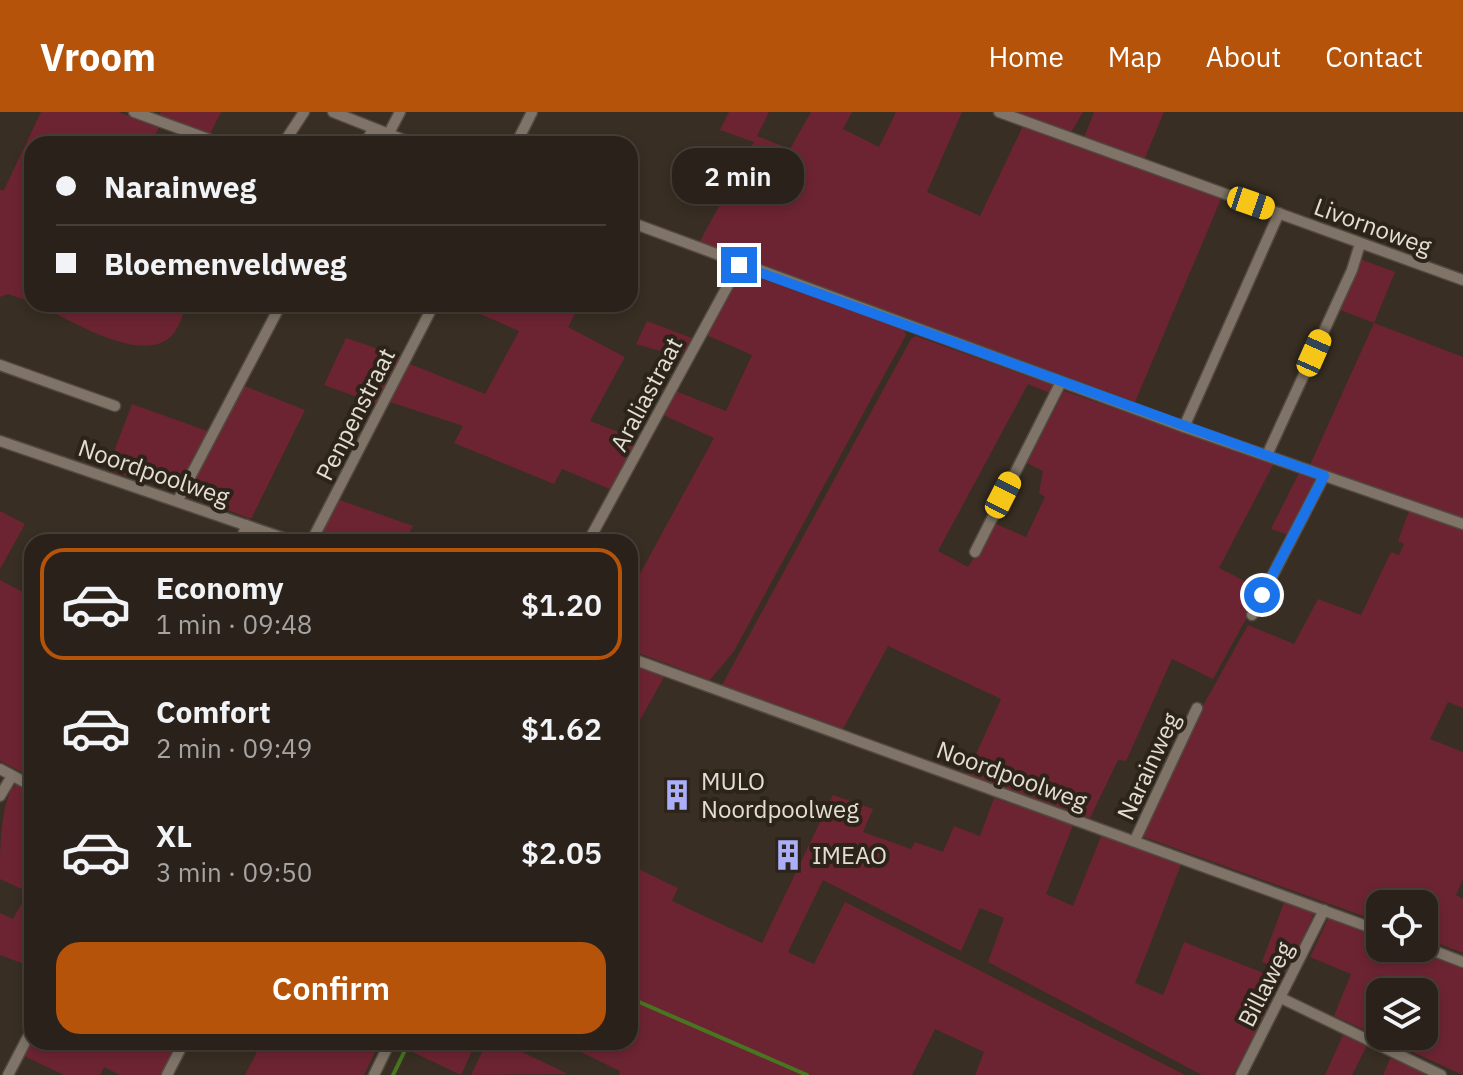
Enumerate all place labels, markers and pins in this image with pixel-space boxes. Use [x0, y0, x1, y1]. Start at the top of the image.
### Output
place label: MULO Noordpoolweg [701, 765, 859, 825]
building icon: MULO Noordpoolweg [660, 778, 694, 812]
building icon: IMEAO [771, 838, 805, 872]
place label: IMEAO [812, 839, 887, 871]

